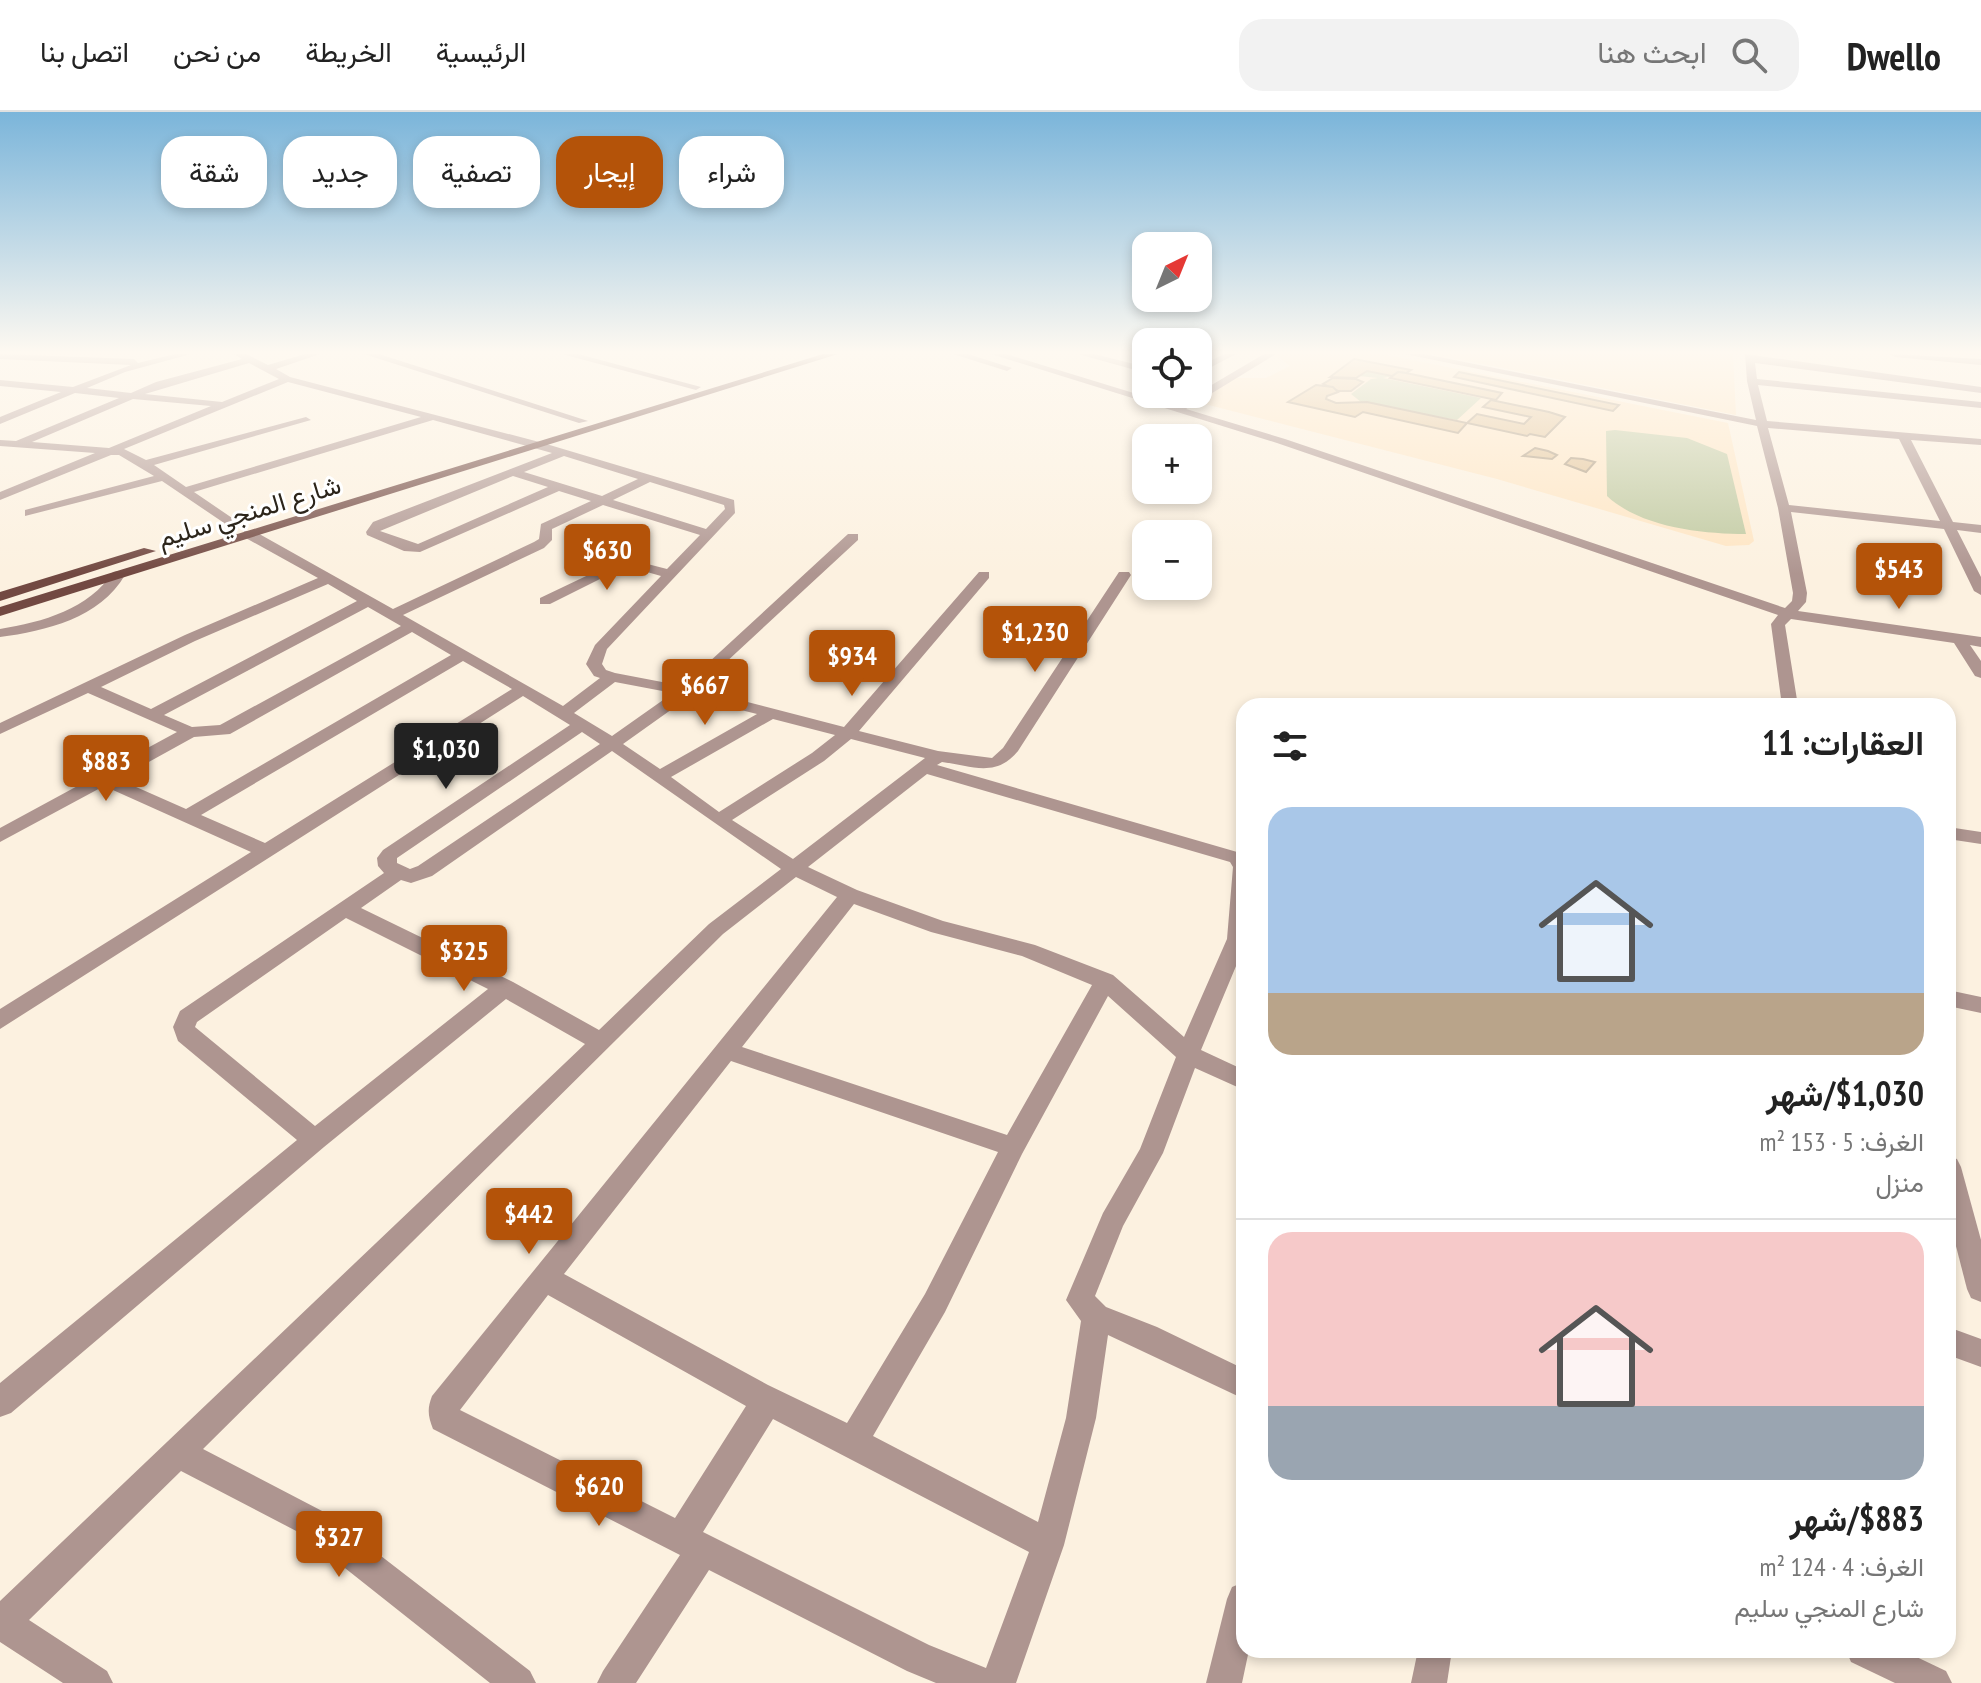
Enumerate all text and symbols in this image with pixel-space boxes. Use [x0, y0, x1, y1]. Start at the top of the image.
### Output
search box [1239, 19, 1799, 91]
text: Dwello [1847, 31, 1941, 80]
text: ابحث هنا [1597, 32, 1707, 71]
text: اتصل بنا [40, 33, 129, 70]
text: من نحن [173, 33, 261, 70]
text: الخريطة [305, 33, 392, 70]
text: الرئيسية [436, 33, 526, 70]
icon: search [1727, 33, 1771, 77]
chip: شقة [161, 136, 267, 208]
chip: جديد [283, 136, 397, 208]
chip: تصفية [413, 136, 540, 208]
chip: إيجار [556, 136, 663, 208]
chip: شراء [679, 136, 784, 208]
north arrow [1132, 232, 1212, 312]
map controls [1132, 232, 1212, 600]
button: locate [1132, 328, 1212, 408]
button: + [1132, 424, 1212, 504]
street label: شارع المنجي سليم [153, 467, 346, 559]
button: − [1132, 520, 1212, 600]
pin: $630 [560, 524, 654, 592]
text: $630 [582, 533, 632, 566]
pin: $543 [1852, 543, 1946, 611]
text: $543 [1874, 552, 1924, 585]
pin: $1,230 [970, 606, 1100, 674]
text: $1,230 [1001, 615, 1069, 648]
pin: $934 [805, 630, 899, 698]
text: $934 [827, 639, 877, 672]
pin: $667 [658, 659, 752, 727]
text: $667 [680, 668, 730, 701]
text: العقارات: 11 [1762, 720, 1924, 764]
pin: $1,030 [381, 723, 511, 791]
icon: filters [1268, 724, 1312, 768]
text: $1,030 [412, 732, 480, 765]
pin: $883 [59, 735, 153, 803]
text: $883 [81, 744, 131, 777]
icon: home [1524, 859, 1668, 1003]
pin: $325 [417, 925, 511, 993]
text: $325 [439, 934, 489, 967]
text: $1,030/شهر [1766, 1071, 1924, 1115]
text: الغرف: 5 · 153 m² [1760, 1125, 1924, 1158]
text: منزل [1875, 1166, 1924, 1199]
pin: $442 [482, 1188, 576, 1256]
text: $442 [504, 1197, 554, 1230]
icon: home [1524, 1284, 1668, 1428]
pin: $620 [552, 1460, 646, 1528]
text: $620 [574, 1469, 624, 1502]
text: $883/شهر [1790, 1496, 1924, 1540]
pin: $327 [292, 1511, 386, 1579]
text: $327 [314, 1520, 364, 1553]
text: الغرف: 4 · 124 m² [1760, 1550, 1924, 1583]
text: شارع المنجي سليم [1734, 1591, 1924, 1624]

